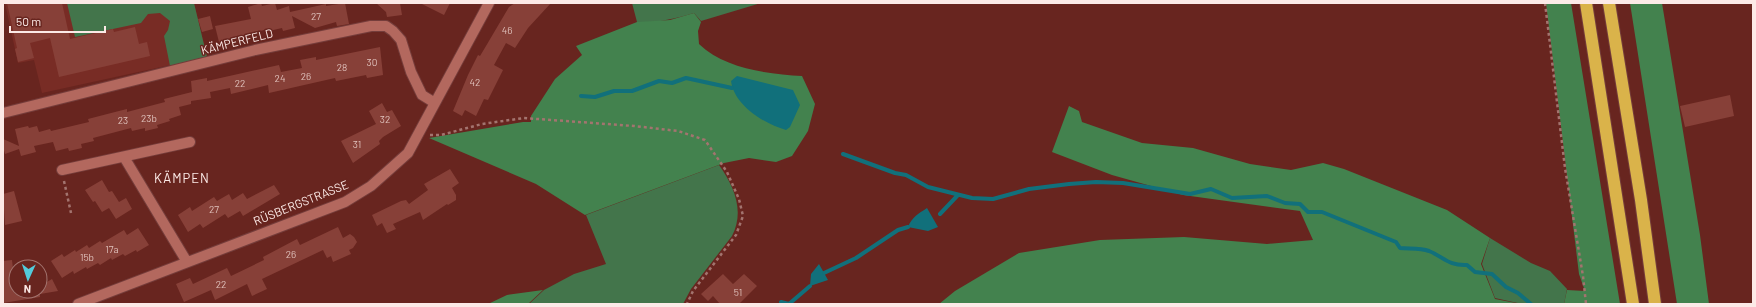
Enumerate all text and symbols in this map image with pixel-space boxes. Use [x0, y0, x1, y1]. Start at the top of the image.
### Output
scale bar [10, 8, 105, 34]
house number: 27 [311, 10, 321, 22]
text: 50 m [16, 14, 41, 28]
house number: 46 [502, 24, 512, 36]
street label: KÄMPERFELD [199, 25, 274, 57]
house number: 30 [367, 56, 377, 68]
house number: 28 [337, 61, 347, 73]
house number: 26 [301, 70, 311, 82]
house number: 24 [275, 72, 285, 84]
house number: 42 [470, 76, 480, 88]
house number: 22 [235, 77, 245, 89]
house number: 23b [141, 112, 157, 124]
house number: 32 [380, 113, 390, 125]
house number: 23 [118, 114, 128, 126]
house number: 31 [353, 138, 361, 150]
district label: KÄMPEN [154, 170, 210, 186]
street label: RÜSBERGSTRASSE [251, 177, 350, 228]
house number: 27 [209, 203, 219, 215]
house number: 17a [105, 243, 119, 255]
house number: 26 [286, 248, 296, 260]
house number: 15b [80, 251, 94, 263]
north arrow [8, 259, 48, 299]
house number: 22 [216, 278, 226, 290]
text: N [23, 283, 31, 296]
house number: 51 [734, 286, 742, 298]

